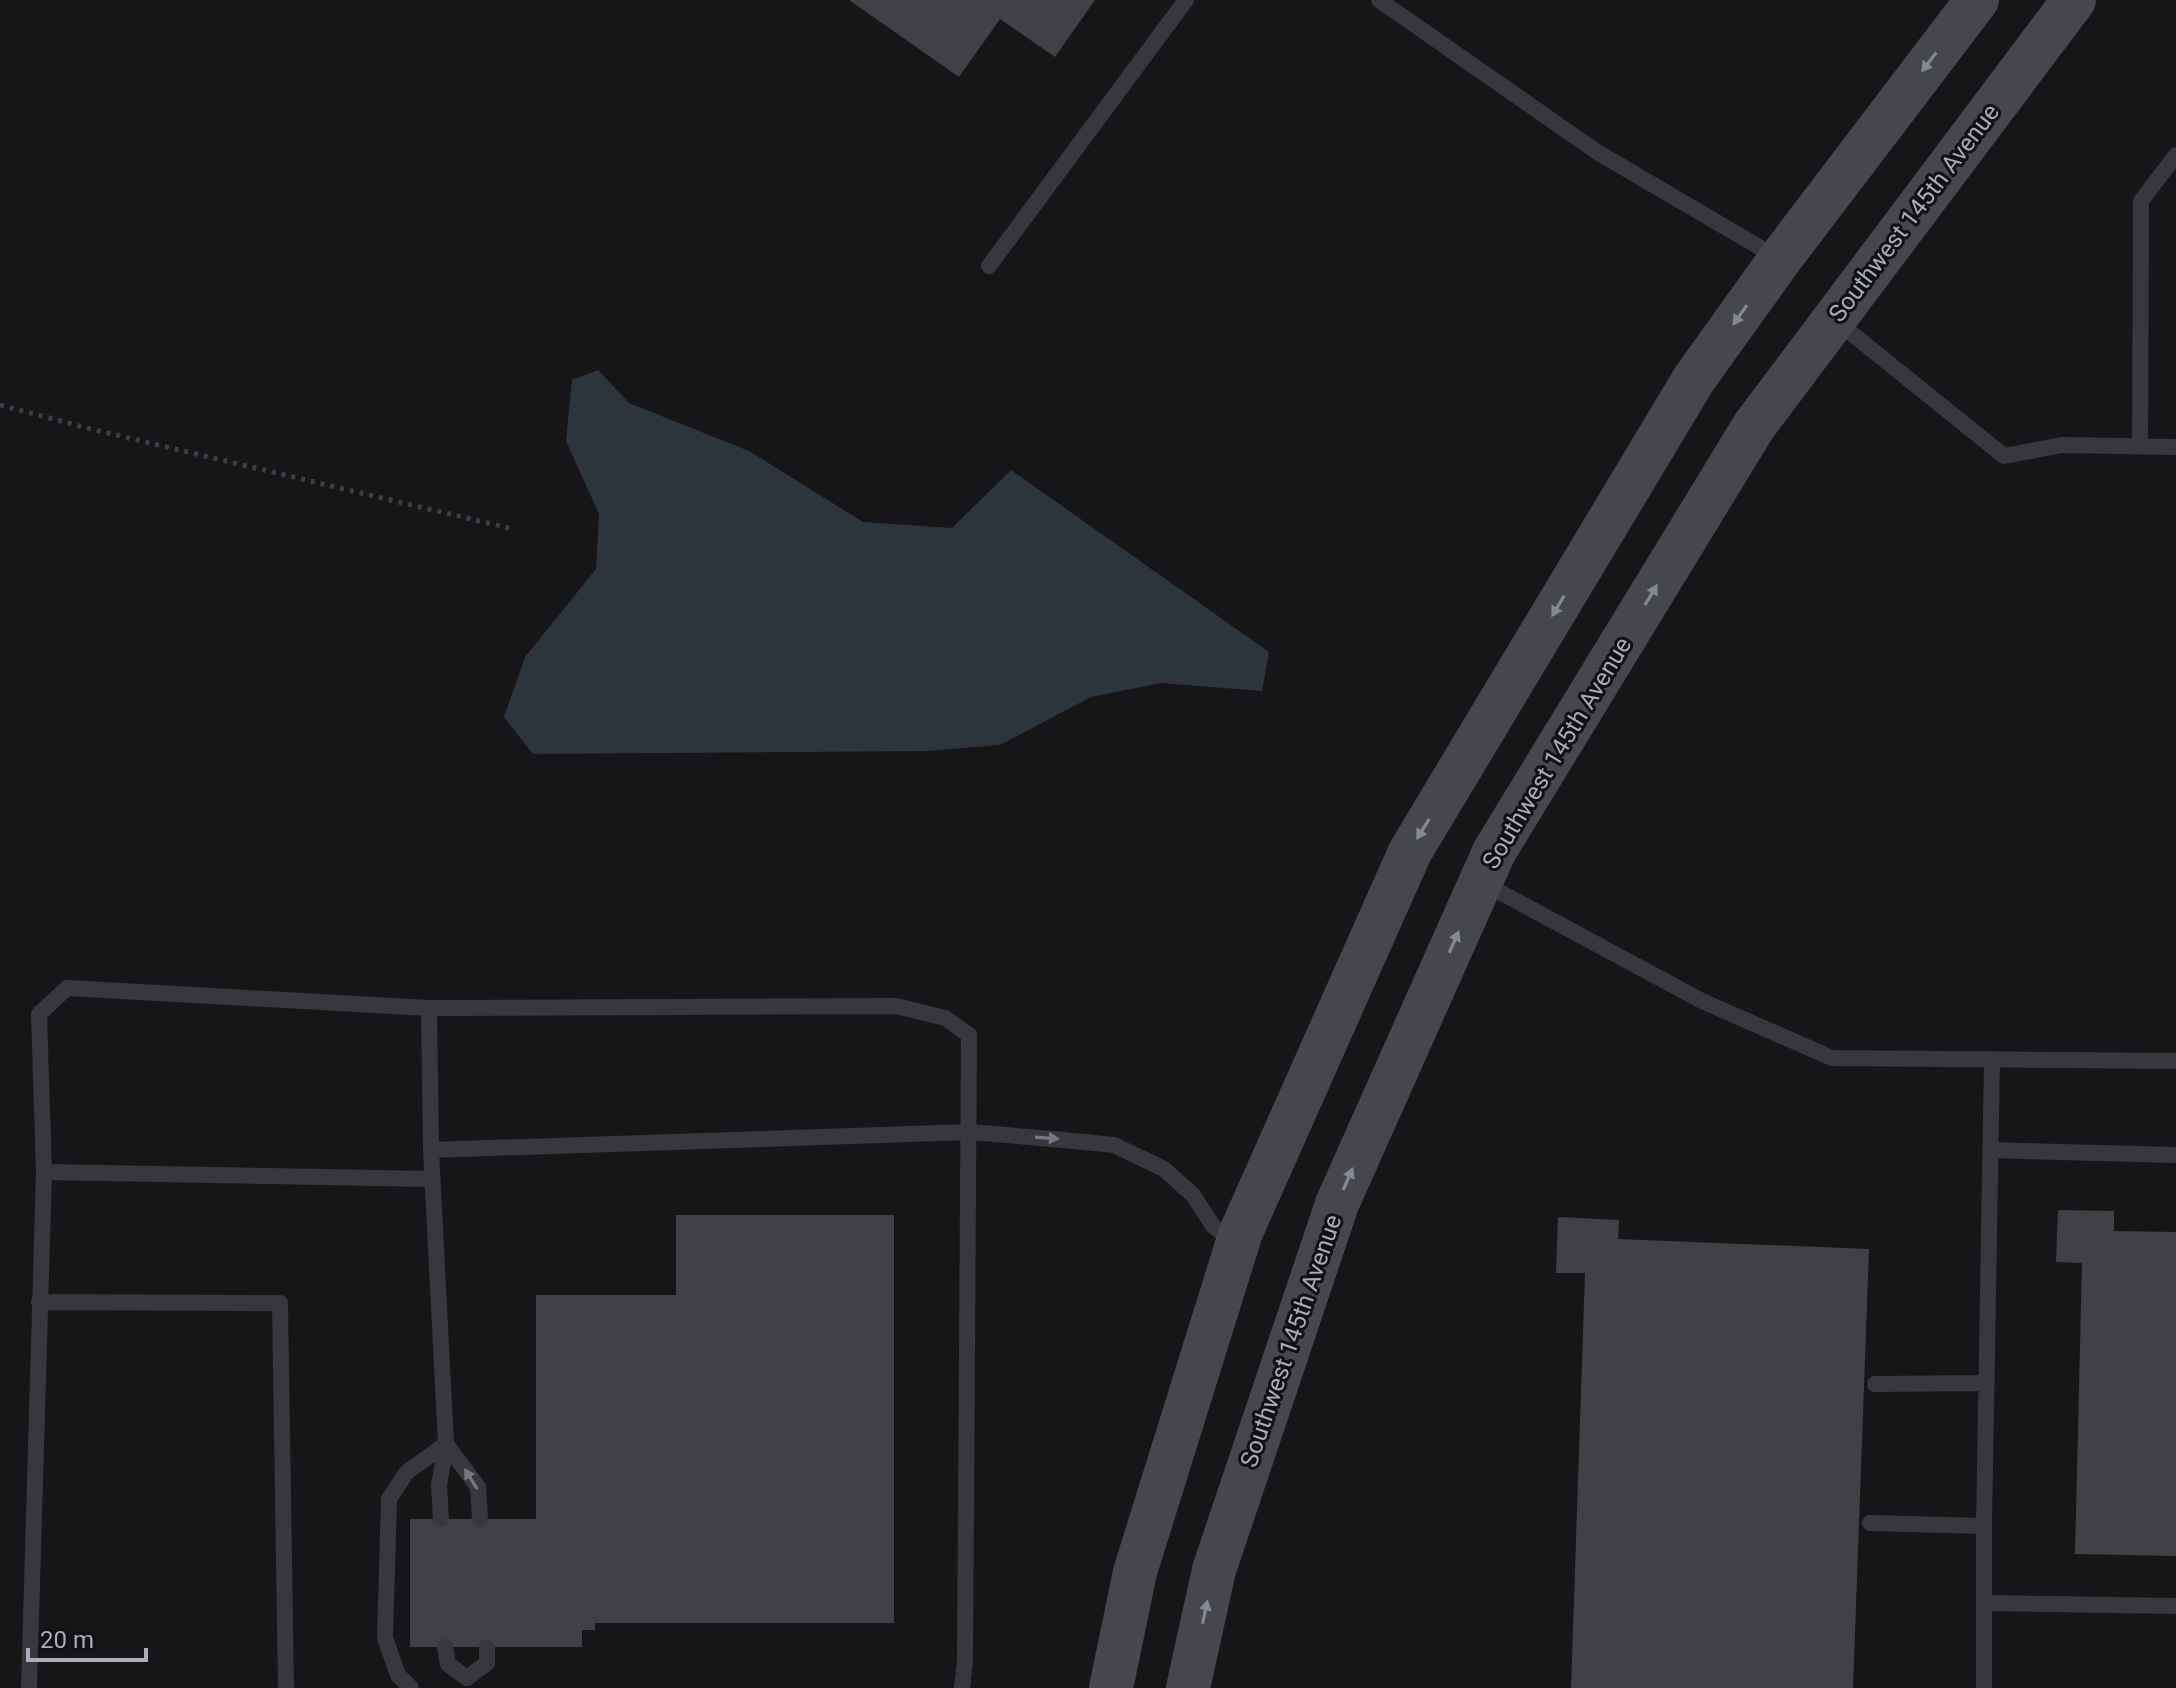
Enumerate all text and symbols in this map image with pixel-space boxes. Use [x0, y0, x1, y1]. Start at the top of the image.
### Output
one-way arrow [1922, 52, 1938, 72]
street label: Southwest 145th Avenue [1823, 99, 2005, 327]
one-way arrow [1732, 304, 1748, 326]
one-way arrow [1644, 584, 1658, 606]
one-way arrow [1551, 595, 1565, 617]
street label: Southwest 145th Avenue [1477, 632, 1637, 874]
one-way arrow [1417, 818, 1431, 840]
one-way arrow [1448, 930, 1461, 954]
one-way arrow [1035, 1132, 1060, 1145]
one-way arrow [1341, 1168, 1355, 1191]
street label: Southwest 145th Avenue [1235, 1211, 1347, 1471]
one-way arrow [463, 1468, 478, 1489]
one-way arrow [1199, 1599, 1212, 1624]
scale bar [28, 1612, 146, 1662]
text: 20 m [40, 1626, 94, 1654]

